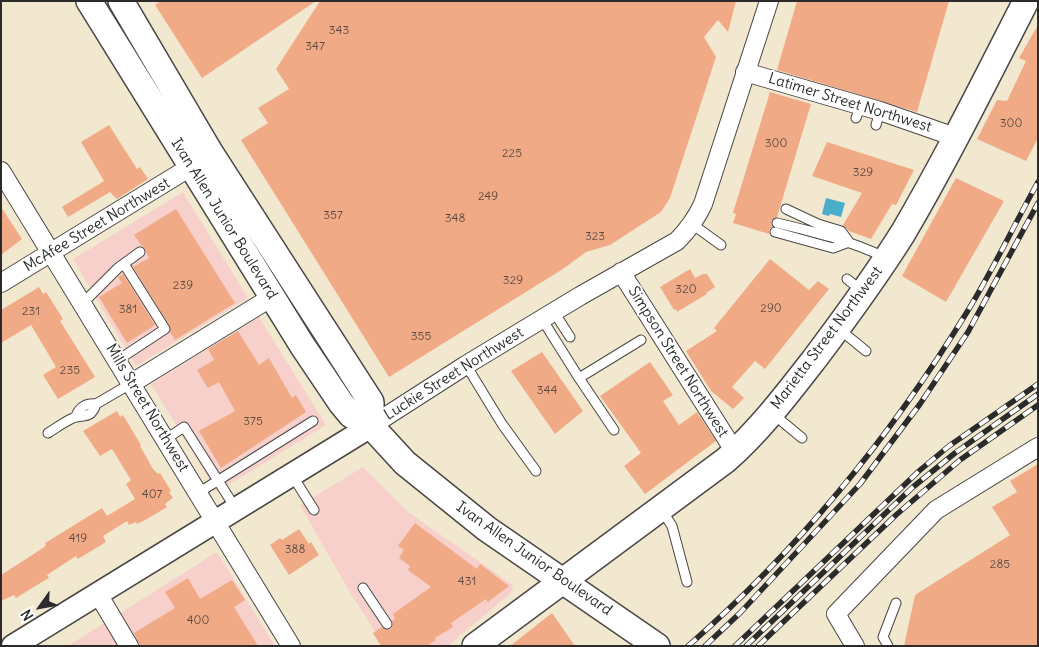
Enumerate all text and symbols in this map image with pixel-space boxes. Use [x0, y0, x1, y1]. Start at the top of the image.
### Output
house number: 343 [329, 24, 349, 38]
house number: 347 [305, 40, 325, 54]
street label: Latimer Street Northwest [766, 70, 934, 136]
house number: 300 [1000, 117, 1022, 131]
street label: Ivan Allen Junior Boulevard [167, 135, 281, 303]
house number: 300 [765, 137, 787, 151]
house number: 225 [502, 147, 522, 161]
house number: 329 [853, 166, 873, 180]
street label: McAfee Street Northwest [21, 174, 173, 276]
house number: 249 [478, 190, 498, 204]
house number: 357 [323, 209, 343, 223]
house number: 348 [445, 212, 465, 226]
house number: 323 [585, 230, 605, 244]
street label: Marietta Street Northwest [767, 263, 887, 413]
house number: 329 [503, 274, 523, 288]
house number: 239 [173, 279, 193, 293]
street label: Simpson Street Northwest [624, 283, 732, 441]
house number: 320 [675, 283, 697, 297]
house number: 290 [760, 302, 782, 316]
house number: 381 [119, 303, 137, 317]
house number: 231 [22, 305, 40, 319]
street label: Luckie Street Northwest [381, 324, 527, 424]
house number: 355 [411, 330, 431, 344]
street label: Mills Street Northwest [102, 341, 192, 475]
house number: 235 [60, 364, 80, 378]
house number: 344 [537, 384, 557, 398]
house number: 375 [243, 415, 263, 429]
house number: 407 [142, 488, 162, 502]
street label: Ivan Allen Junior Boulevard [453, 498, 615, 620]
house number: 419 [69, 532, 87, 546]
house number: 388 [285, 543, 305, 557]
house number: 285 [990, 558, 1010, 572]
house number: 431 [458, 575, 476, 589]
north arrow [15, 582, 65, 632]
text: N [17, 606, 37, 624]
house number: 400 [187, 614, 209, 628]

